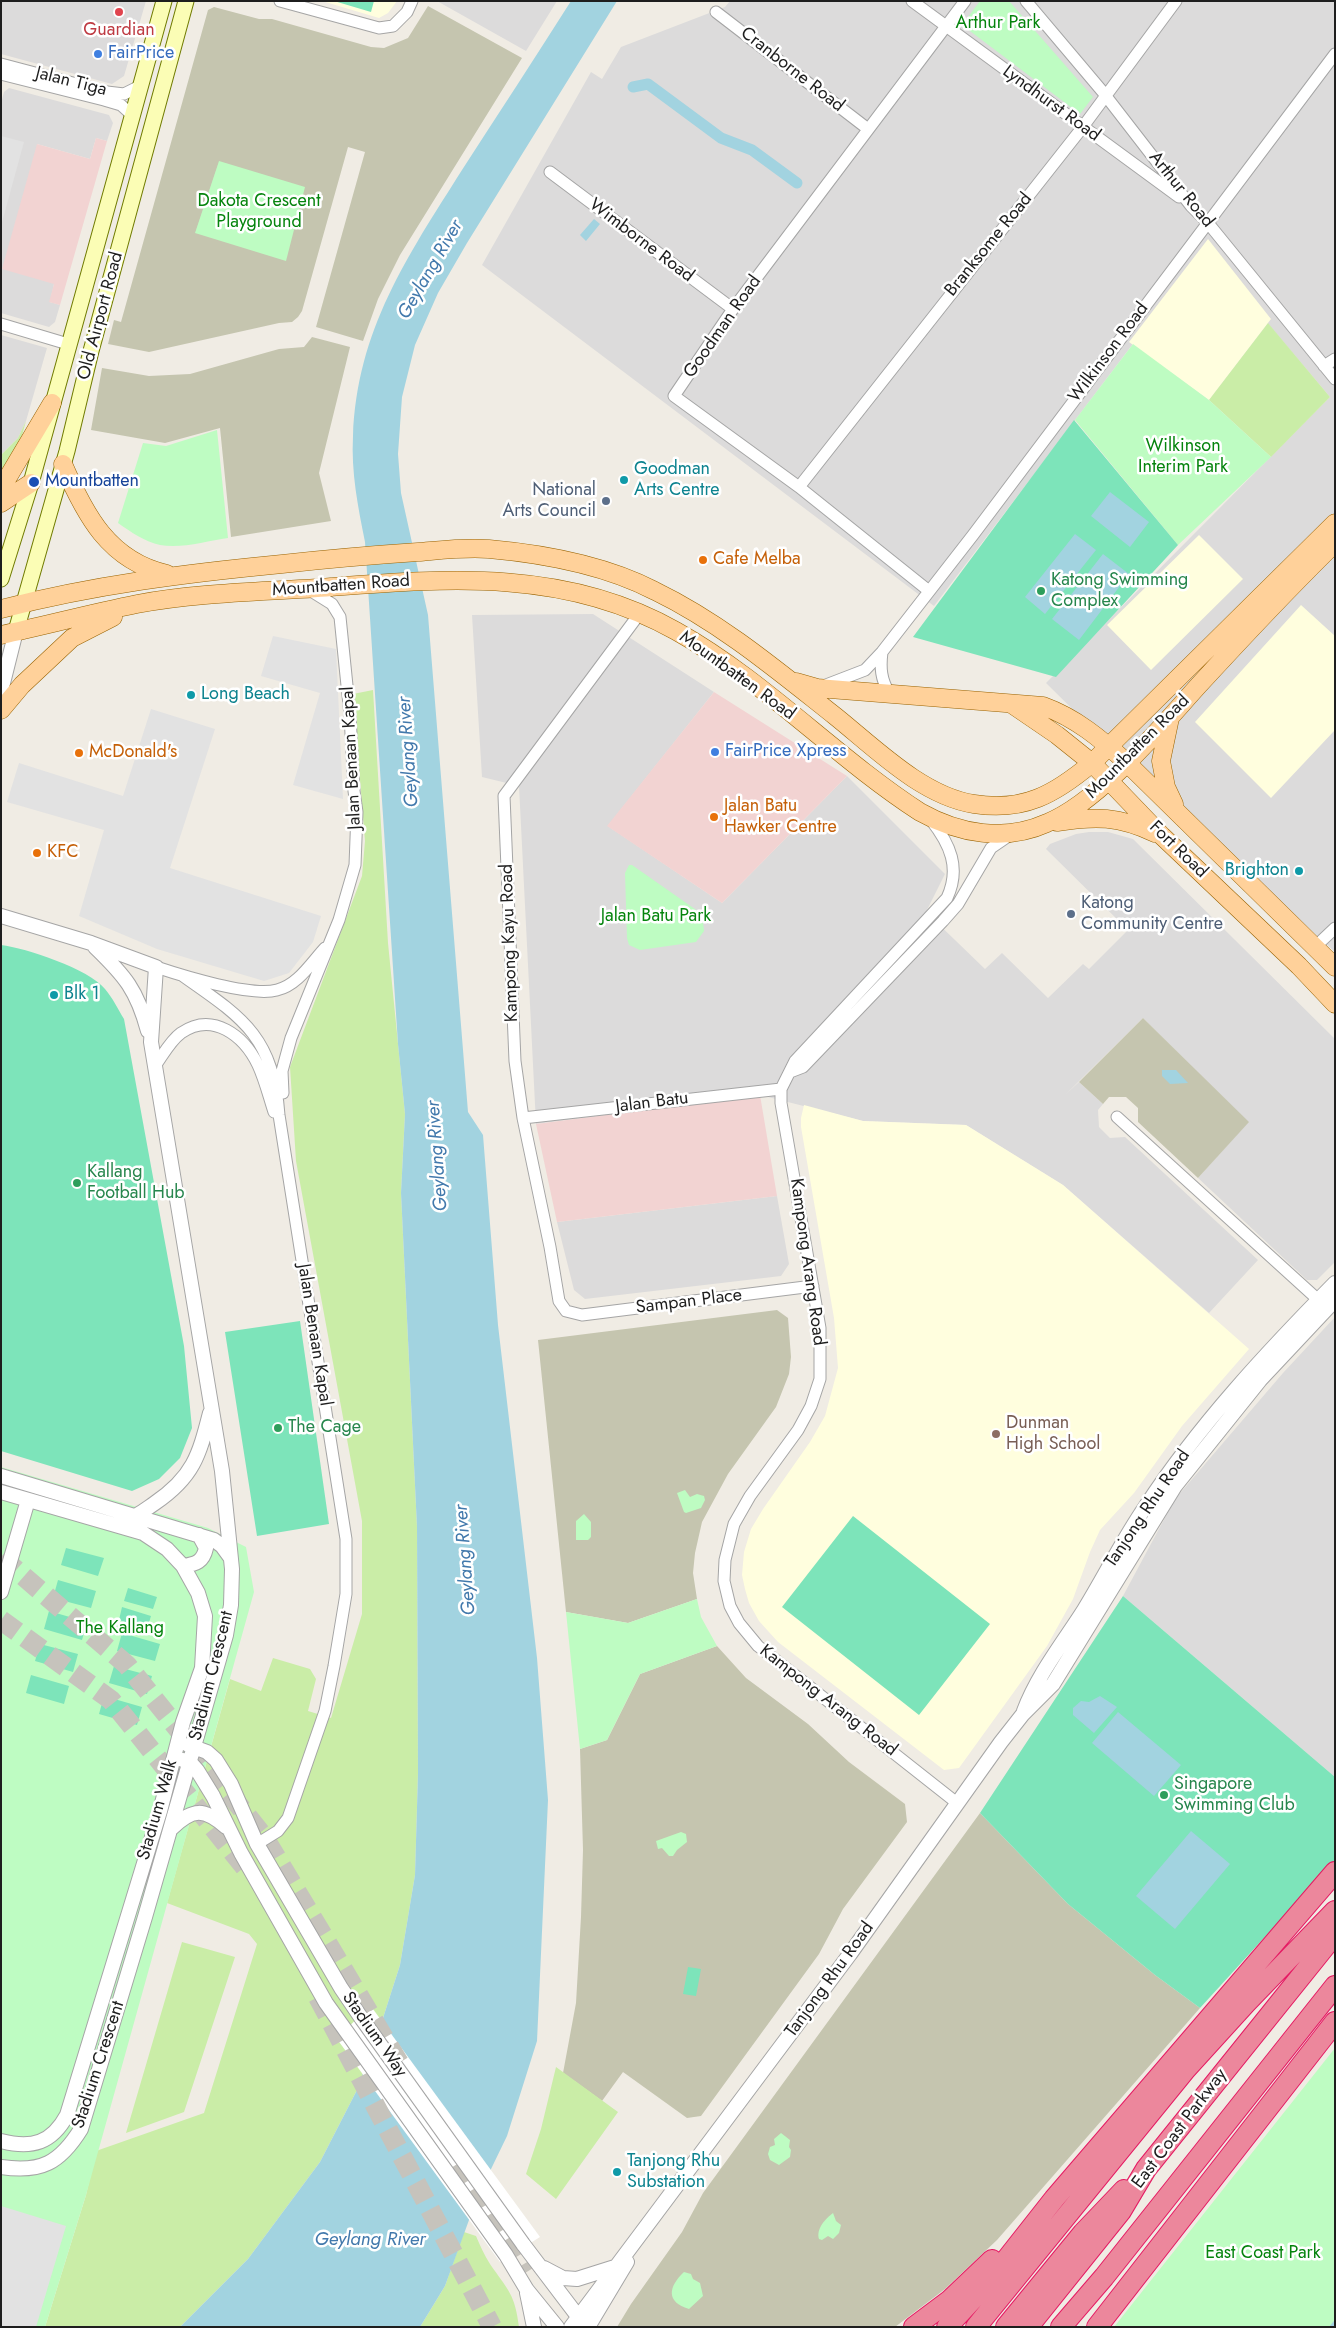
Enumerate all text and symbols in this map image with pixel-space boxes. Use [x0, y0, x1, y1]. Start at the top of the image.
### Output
marker: Guardian [113, 6, 125, 18]
park label: Arthur Park [956, 13, 1040, 35]
place label: Guardian [83, 20, 155, 42]
street label: Cranborne Road [736, 23, 848, 117]
place label: FairPrice [108, 43, 174, 65]
marker: FairPrice [92, 48, 104, 60]
street label: Lyndhurst Road [998, 61, 1104, 147]
street label: Jalan Tiga [33, 63, 109, 101]
street label: Arthur Road [1144, 148, 1218, 232]
street label: Branksome Road [941, 189, 1037, 301]
park label: Dakota Crescent Playground [197, 191, 321, 233]
street label: Wimborne Road [584, 195, 698, 287]
water label: Geylang River [393, 216, 469, 324]
street label: Old Airport Road [74, 250, 128, 382]
street label: Goodman Road [680, 272, 766, 382]
street label: Wilkinson Road [1064, 299, 1154, 407]
park label: Wilkinson Interim Park [1138, 436, 1228, 478]
place label: Goodman Arts Centre [634, 459, 720, 502]
place label: Mountbatten [45, 471, 139, 493]
marker: Goodman Arts Centre [618, 474, 630, 486]
marker: Mountbatten [27, 475, 41, 489]
place label: National Arts Council [502, 480, 596, 522]
marker: National Arts Council [600, 495, 612, 507]
place label: Cafe Melba [713, 549, 801, 571]
marker: Cafe Melba [697, 554, 709, 566]
street label: Mountbatten Road [271, 570, 411, 602]
place label: Katong Swimming Complex [1051, 570, 1188, 612]
marker: Katong Swimming Complex [1035, 585, 1047, 597]
street label: Mountbatten Road [675, 627, 799, 725]
place label: Long Beach [201, 684, 290, 706]
street label: Jalan Benaan Kapal [337, 686, 367, 830]
marker: Long Beach [185, 689, 197, 701]
street label: Mountbatten Road [1082, 691, 1194, 803]
water label: Geylang River [394, 696, 424, 808]
place label: FairPrice Xpress [725, 741, 847, 763]
place label: McDonald's [89, 742, 177, 764]
marker: FairPrice Xpress [709, 746, 721, 758]
marker: McDonald's [73, 747, 85, 759]
place label: Jalan Batu Hawker Centre [724, 796, 837, 839]
marker: Jalan Batu Hawker Centre [708, 811, 720, 823]
street label: Fort Road [1144, 817, 1212, 883]
place label: KFC [47, 842, 78, 864]
marker: KFC [31, 847, 43, 859]
place label: Brighton [1225, 860, 1289, 882]
street label: Kampong Kayu Road [496, 863, 524, 1023]
marker: Brighton [1293, 865, 1305, 877]
place label: Katong Community Centre [1081, 893, 1223, 936]
park label: Jalan Batu Park [601, 906, 711, 928]
marker: Katong Community Centre [1065, 908, 1077, 920]
place label: Blk 1 [64, 984, 100, 1006]
marker: Blk 1 [48, 989, 60, 1001]
street label: Jalan Batu [614, 1088, 690, 1118]
water label: Geylang River [423, 1100, 453, 1212]
place label: Kallang Football Hub [87, 1162, 185, 1204]
marker: Kallang Football Hub [71, 1177, 83, 1189]
street label: Kampong Arang Road [785, 1177, 829, 1347]
street label: Jalan Benaan Kapal [292, 1262, 336, 1408]
street label: Sampan Place [635, 1285, 743, 1319]
place label: Dunman High School [1006, 1413, 1100, 1456]
place label: The Cage [288, 1417, 361, 1439]
marker: The Cage [272, 1422, 284, 1434]
marker: Dunman High School [990, 1428, 1002, 1440]
street label: Tanjong Rhu Road [1101, 1446, 1195, 1572]
water label: Geylang River [451, 1504, 481, 1616]
street label: Stadium Crescent [185, 1609, 239, 1743]
park label: The Kallang [76, 1618, 164, 1640]
street label: Kampong Arang Road [755, 1641, 901, 1761]
street label: Stadium Walk [133, 1757, 183, 1863]
place label: Singapore Swimming Club [1174, 1774, 1295, 1816]
marker: Singapore Swimming Club [1158, 1789, 1170, 1801]
street label: Tanjong Rhu Road [781, 1918, 879, 2042]
street label: Stadium Way [337, 1988, 411, 2082]
street label: Stadium Crescent [68, 1998, 130, 2132]
street label: East Coast Parkway [1128, 2065, 1232, 2193]
place label: Tanjong Rhu Substation [627, 2151, 720, 2194]
marker: Tanjong Rhu Substation [611, 2166, 623, 2178]
water label: Geylang River [314, 2229, 426, 2251]
park label: East Coast Park [1205, 2243, 1321, 2265]

